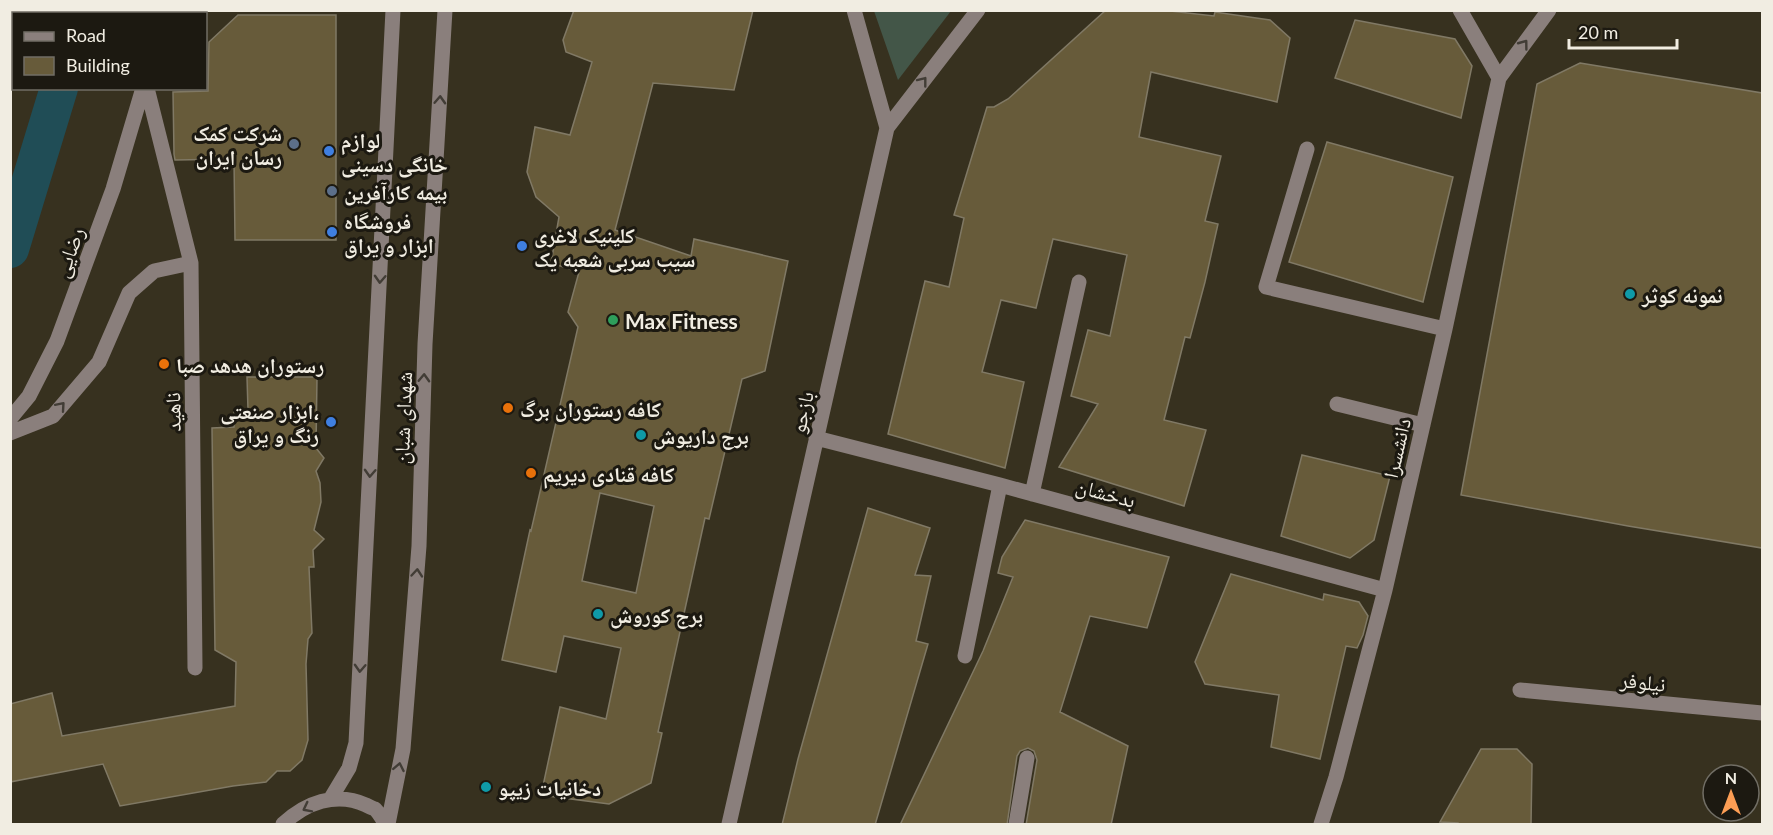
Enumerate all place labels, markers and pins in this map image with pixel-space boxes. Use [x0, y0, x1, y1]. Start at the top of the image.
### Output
place label: شرکت کمک رسان ایران [193, 120, 282, 170]
place label: لوازم خانگی دسینی [341, 127, 448, 178]
marker: شرکت کمک رسان ایران [287, 137, 301, 151]
marker: لوازم خانگی دسینی [322, 144, 336, 158]
place label: بیمه کارآفرین [344, 179, 447, 206]
marker: بیمه کارآفرین [325, 184, 339, 198]
place label: فروشگاه ابزار و یراق [344, 208, 434, 259]
place label: کلینیک لاغری سیب سربی شعبه یک [534, 222, 695, 273]
marker: فروشگاه ابزار و یراق [325, 225, 339, 239]
marker: کلینیک لاغری سیب سربی شعبه یک [515, 239, 529, 253]
place label: نمونه کوثر [1641, 282, 1722, 308]
marker: نمونه کوثر [1623, 287, 1637, 301]
place label: Max Fitness [625, 308, 738, 333]
marker: Max Fitness [606, 313, 620, 327]
place label: رستوران هدهد صبا [176, 352, 324, 378]
marker: رستوران هدهد صبا [157, 357, 171, 371]
place label: کافه رستوران برگ [520, 396, 661, 422]
place label: ابزار صنعتی، رنگ و یراق [220, 398, 319, 449]
marker: کافه رستوران برگ [501, 401, 515, 415]
marker: ابزار صنعتی، رنگ و یراق [324, 415, 338, 429]
place label: برج داریوش [653, 423, 749, 450]
marker: برج داریوش [634, 428, 648, 442]
place label: کافه قنادی دیریم [543, 461, 674, 489]
marker: کافه قنادی دیریم [524, 466, 538, 480]
place label: برج کوروش [610, 602, 703, 629]
marker: برج کوروش [591, 607, 605, 621]
place label: دخانیات زیپو [498, 775, 601, 801]
marker: دخانیات زیپو [479, 780, 493, 794]

